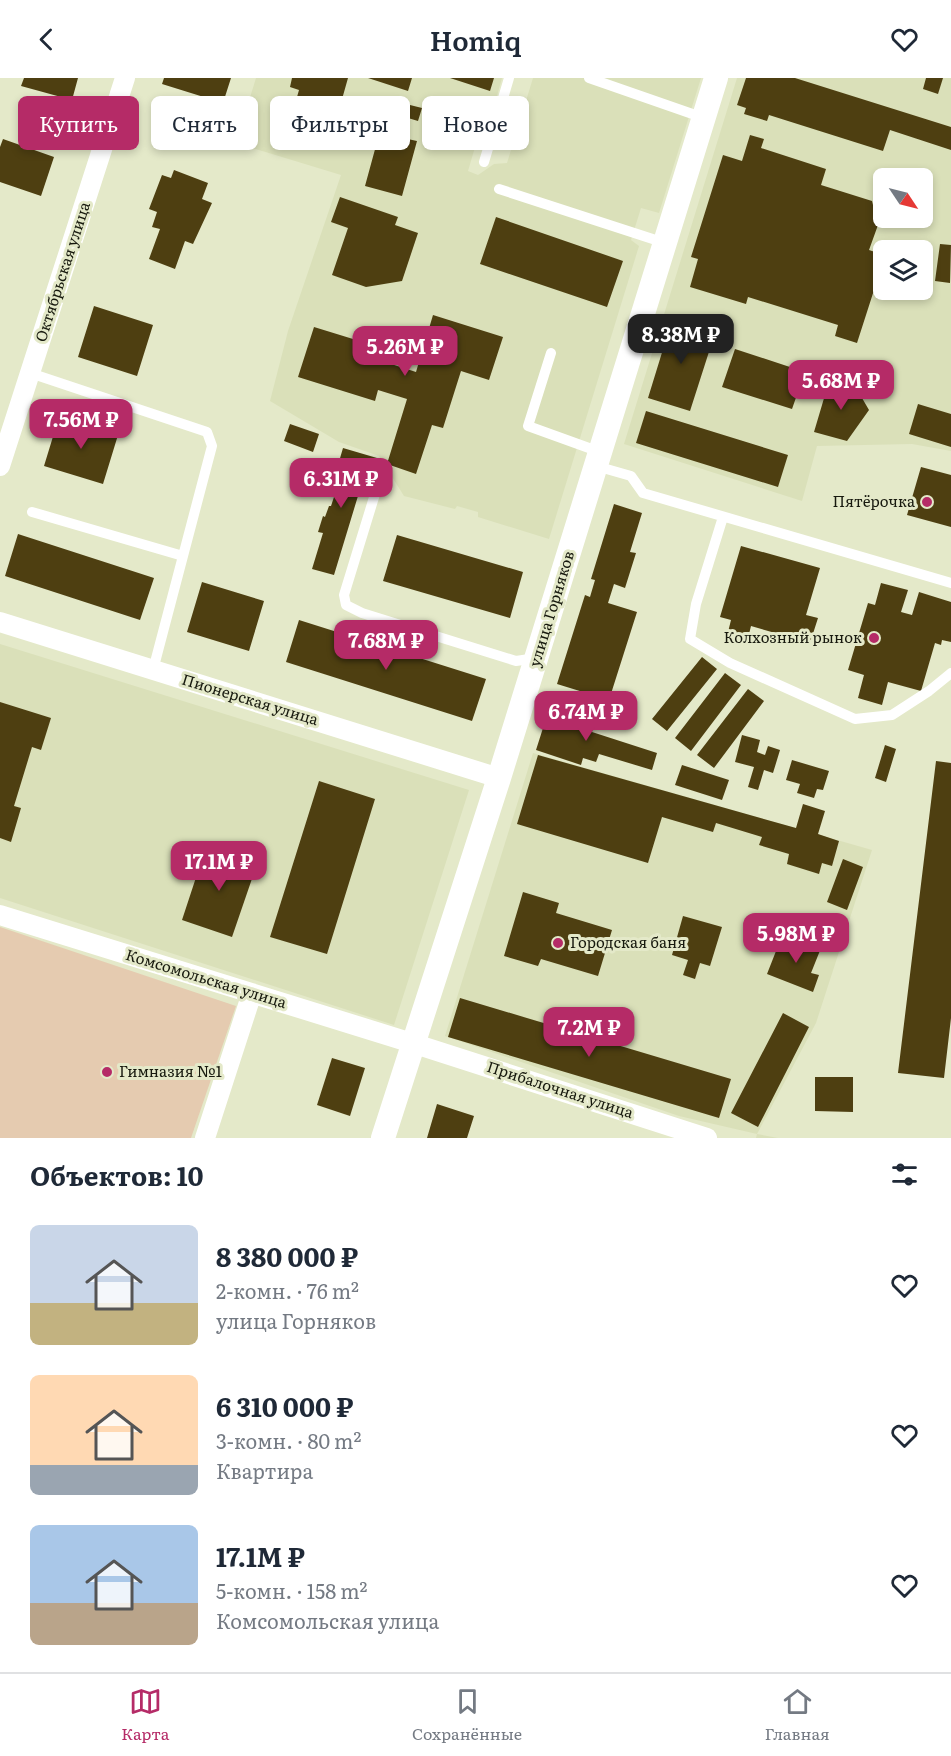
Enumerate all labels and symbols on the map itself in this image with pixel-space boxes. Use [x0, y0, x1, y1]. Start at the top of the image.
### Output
north arrow [873, 168, 933, 228]
street label: Октябрьская улица [28, 198, 95, 345]
pin: 8.38M ₽ [626, 314, 736, 365]
pin: 5.26M ₽ [350, 326, 460, 377]
pin: 5.68M ₽ [786, 360, 896, 411]
pin: 7.56M ₽ [26, 399, 136, 450]
pin: 6.31M ₽ [286, 458, 396, 509]
place label: Пятёрочка [832, 489, 916, 512]
marker: Пятёрочка [920, 495, 934, 509]
street label: улица Горняков [522, 548, 579, 669]
pin: 7.68M ₽ [331, 620, 441, 671]
place label: Колхозный рынок [724, 625, 862, 648]
marker: Колхозный рынок [867, 631, 881, 645]
street label: Пионерская улица [179, 667, 322, 731]
pin: 6.74M ₽ [531, 691, 641, 742]
pin: 17.1M ₽ [164, 841, 274, 892]
pin: 5.98M ₽ [741, 913, 851, 964]
place label: Городская баня [570, 930, 686, 953]
marker: Городская баня [551, 936, 565, 950]
street label: Комсомольская улица [123, 942, 291, 1013]
pin: 7.2M ₽ [540, 1007, 638, 1058]
street label: Прибалочная улица [484, 1054, 638, 1123]
place label: Гимназия №1 [119, 1059, 222, 1082]
marker: Гимназия №1 [100, 1065, 114, 1079]

